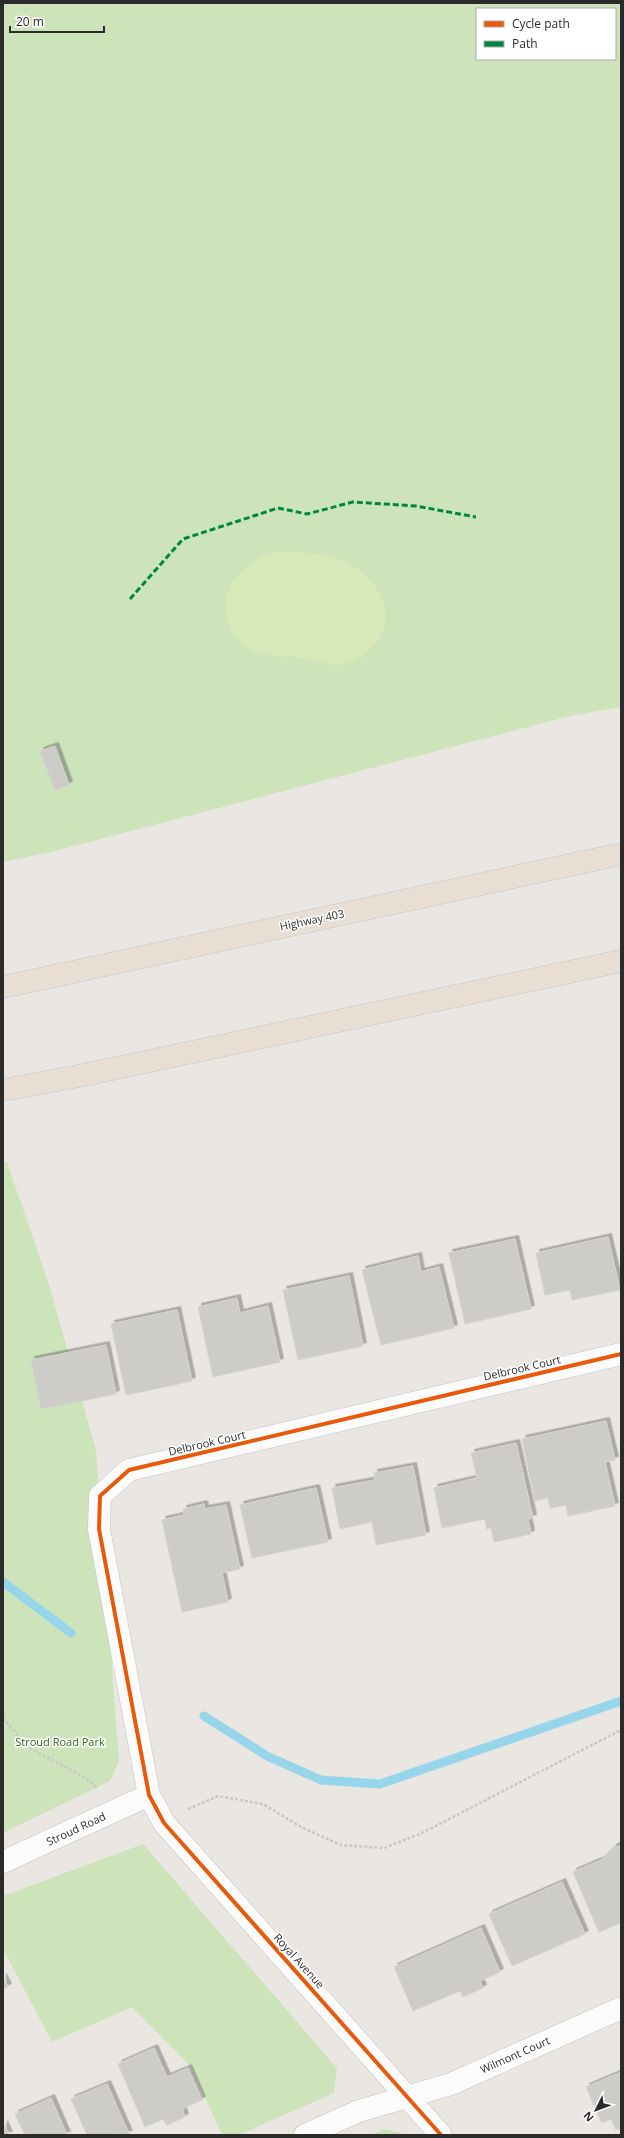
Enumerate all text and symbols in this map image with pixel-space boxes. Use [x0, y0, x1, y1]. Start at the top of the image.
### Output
scale bar [10, 8, 104, 34]
legend [476, 8, 616, 60]
text: 20 m [16, 13, 44, 30]
text: Cycle path [512, 15, 570, 32]
text: Path [512, 35, 538, 52]
street label: Highway 403 [278, 905, 345, 934]
street label: Delbrook Court [482, 1351, 562, 1384]
street label: Delbrook Court [167, 1426, 247, 1459]
park label: Stroud Road Park [15, 1734, 105, 1749]
street label: Stroud Road [44, 1808, 108, 1849]
street label: Royal Avenue [271, 1930, 328, 1991]
street label: Wilmont Court [478, 2032, 552, 2077]
north arrow [576, 2090, 616, 2130]
text: N [580, 2109, 597, 2125]

